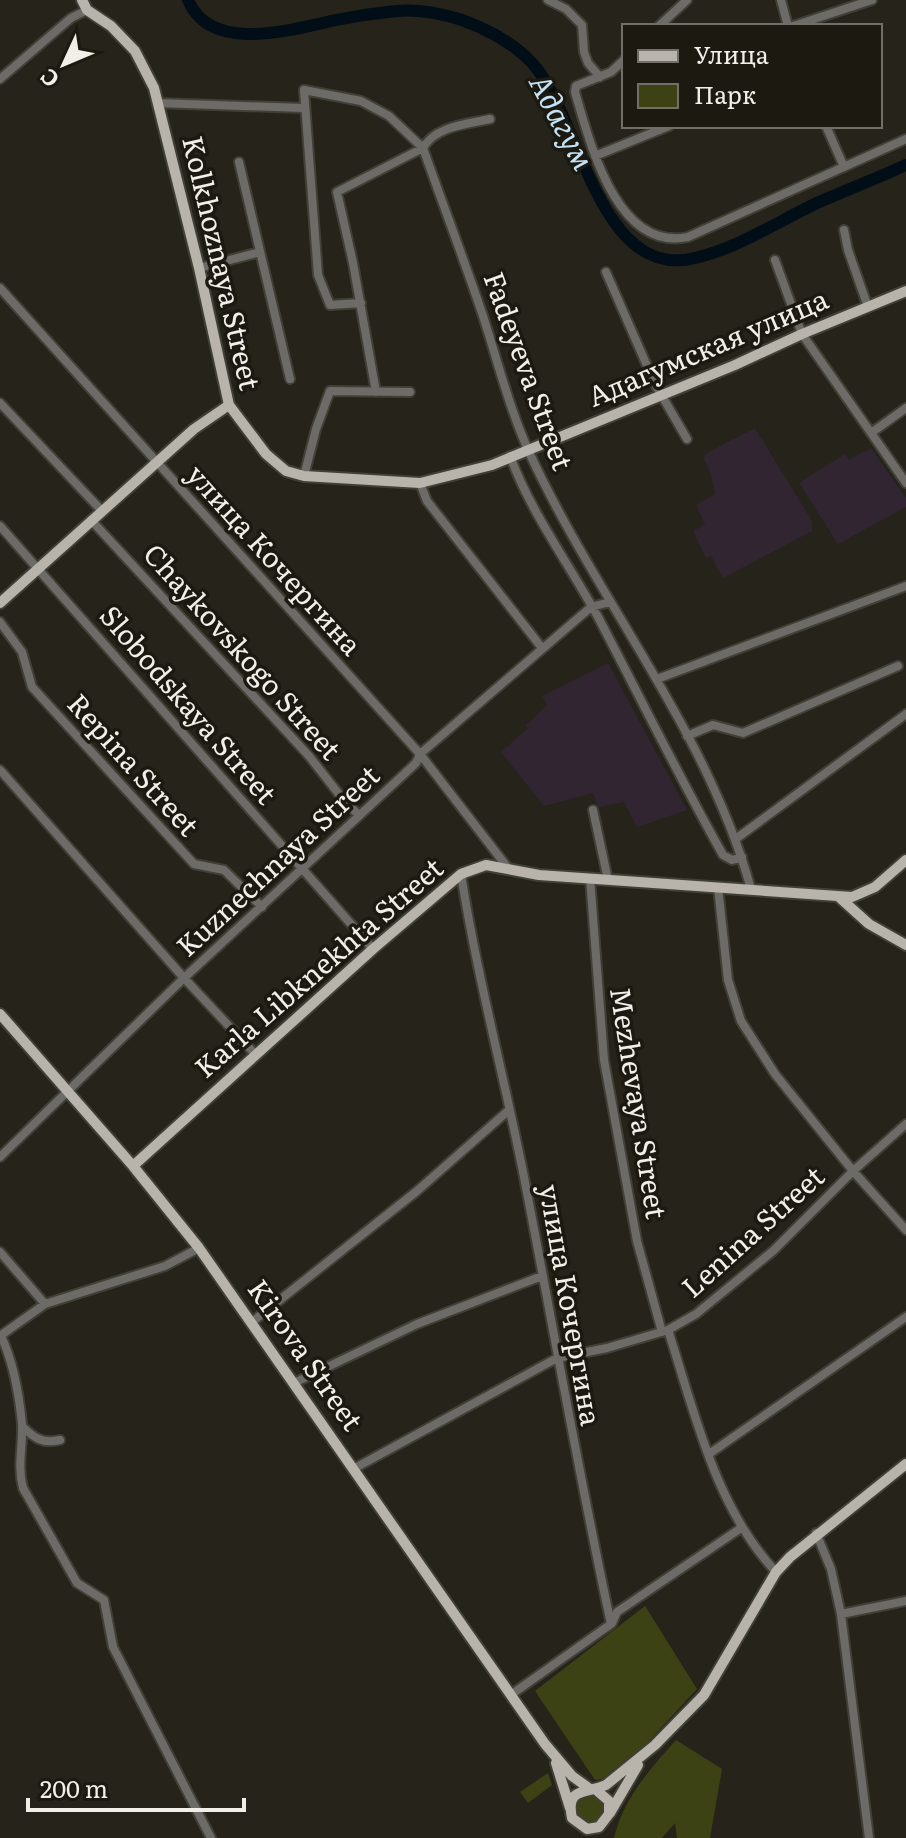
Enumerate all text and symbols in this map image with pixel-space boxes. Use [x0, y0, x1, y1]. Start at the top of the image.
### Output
north arrow [24, 24, 104, 104]
legend [622, 24, 882, 128]
text: Улица [694, 36, 769, 71]
text: С [31, 62, 66, 96]
water label: Адагум [520, 65, 607, 177]
text: Парк [694, 76, 756, 111]
street label: Kolkhoznaya Street [173, 131, 273, 395]
street label: Fadeyeva Street [474, 265, 586, 476]
street label: Адагумская улица [580, 276, 834, 416]
street label: улица Кочергина [178, 454, 373, 664]
street label: Chaykovskogo Street [135, 533, 353, 769]
street label: Slobodskaya Street [91, 595, 288, 813]
street label: Repina Street [59, 683, 211, 845]
street label: Kuznechnaya Street [166, 753, 388, 965]
street label: Karla Libknekhta Street [184, 846, 452, 1086]
street label: Mezhevaya Street [601, 984, 679, 1222]
street label: Lenina Street [671, 1154, 833, 1306]
street label: улица Кочергина [530, 1181, 614, 1429]
street label: Kirova Street [239, 1270, 375, 1439]
scale bar [28, 1762, 244, 1812]
text: 200 m [40, 1770, 108, 1805]

